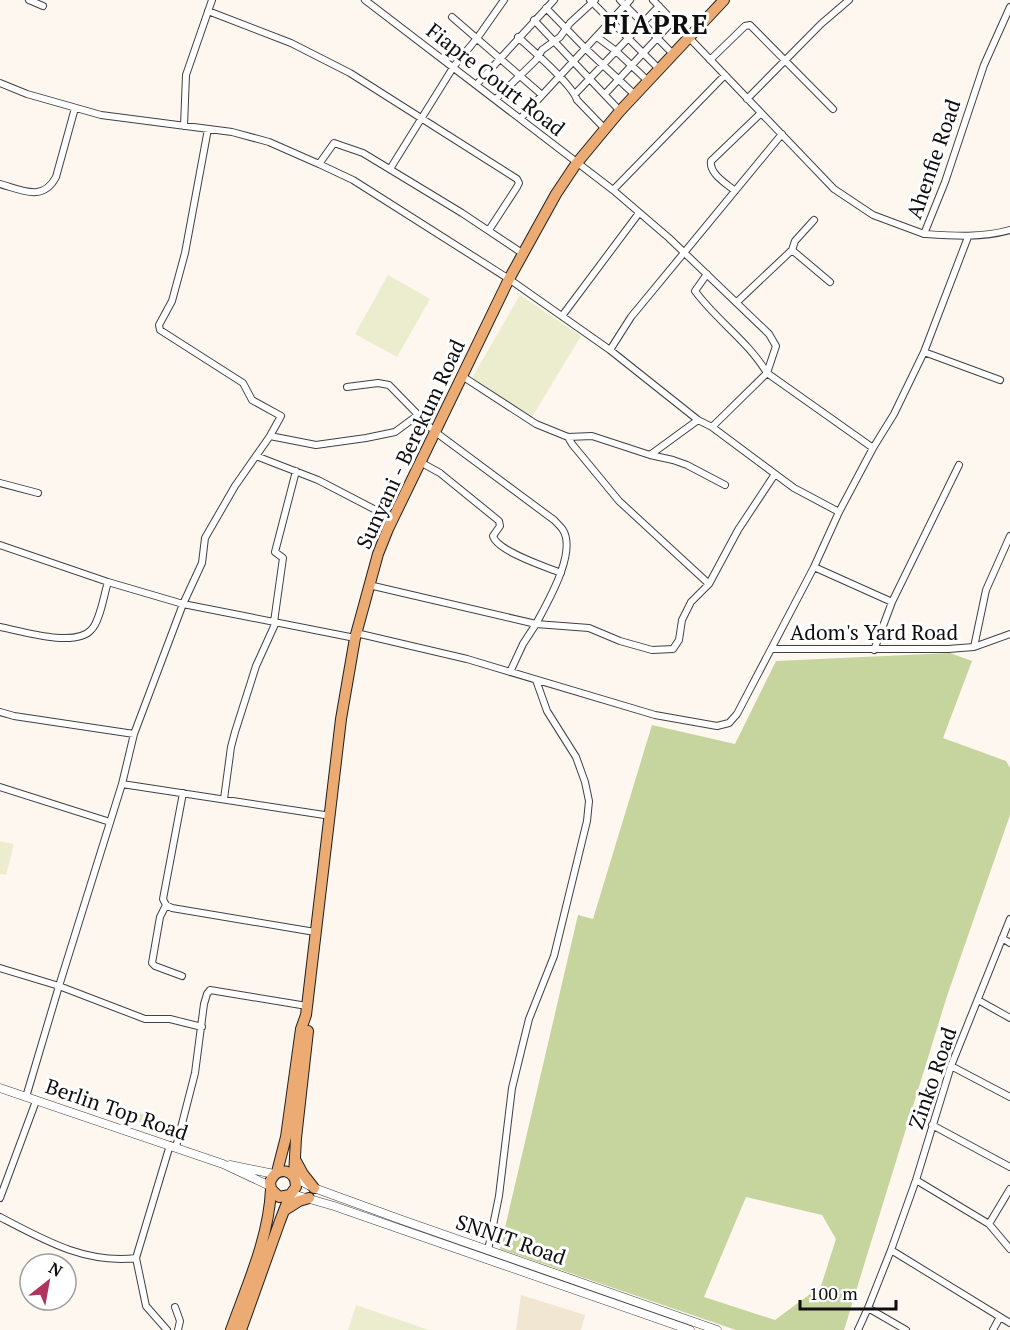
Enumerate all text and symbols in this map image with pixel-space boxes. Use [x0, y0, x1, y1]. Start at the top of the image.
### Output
district label: FIAPRE [603, 6, 709, 42]
street label: Fiapre Court Road [421, 16, 571, 142]
street label: Ahenfie Road [899, 95, 967, 223]
street label: Sunyani - Berekum Road [349, 334, 471, 553]
street label: Adom's Yard Road [790, 618, 958, 646]
street label: Zinko Road [902, 1023, 963, 1133]
street label: Berlin Top Road [42, 1072, 192, 1147]
street label: SNNIT Road [452, 1207, 570, 1271]
north arrow [18, 1252, 78, 1312]
text: N [45, 1257, 67, 1282]
scale bar [800, 1273, 896, 1311]
text: 100 m [809, 1281, 858, 1305]

